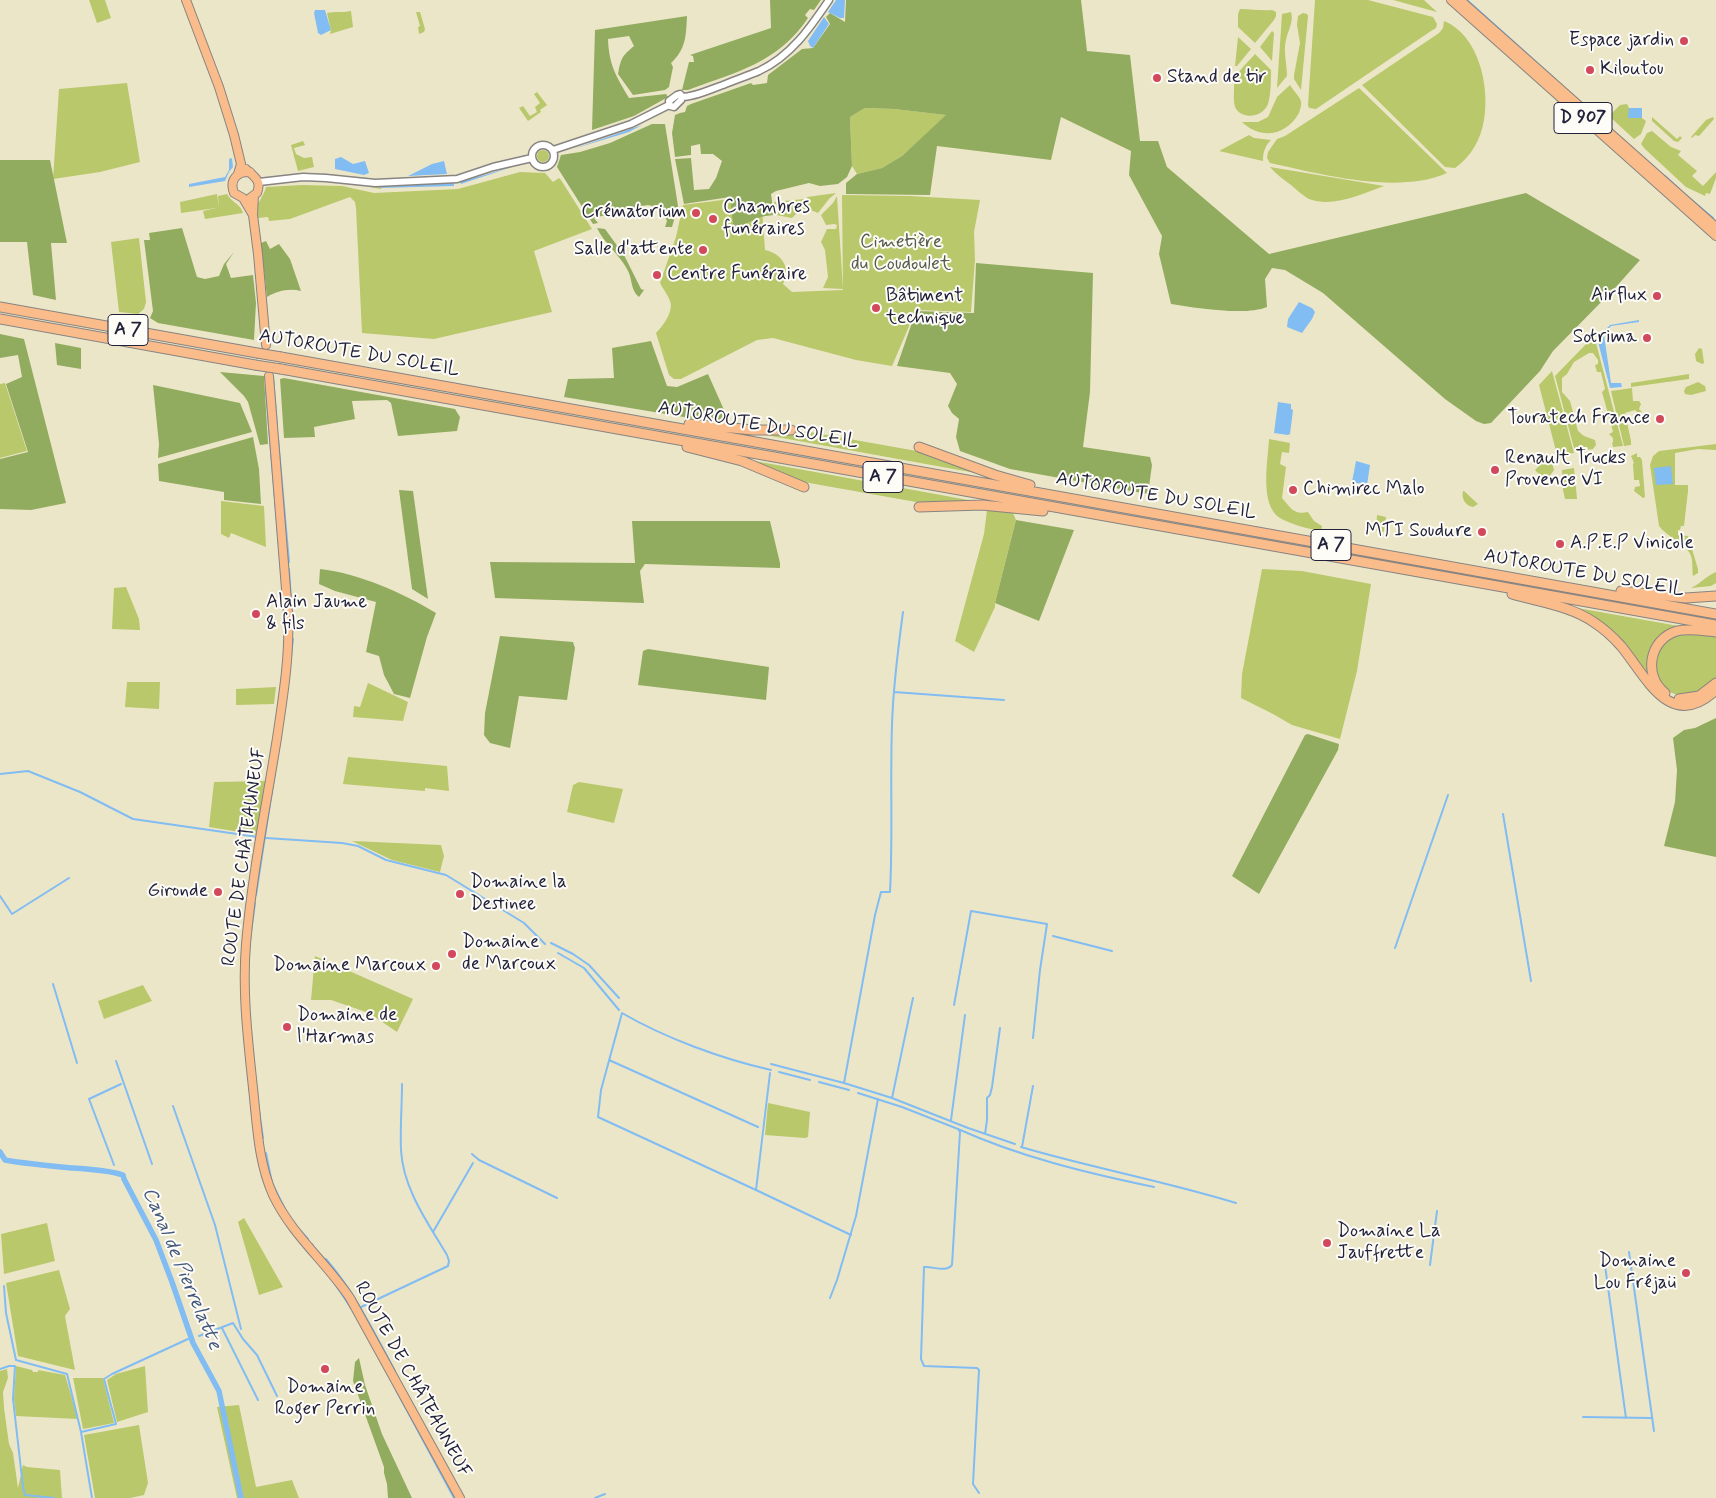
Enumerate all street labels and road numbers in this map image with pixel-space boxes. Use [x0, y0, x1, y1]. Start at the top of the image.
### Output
road number: D 907 [1554, 102, 1612, 134]
road number: A 7 [108, 314, 148, 346]
street label: AUTOROUTE DU SOLEIL [257, 325, 461, 383]
street label: AUTOROUTE DU SOLEIL [656, 397, 860, 455]
road number: A 7 [863, 462, 903, 492]
street label: AUTOROUTE DU SOLEIL [1054, 468, 1258, 526]
road number: A 7 [1311, 530, 1351, 560]
street label: AUTOROUTE DU SOLEIL [1482, 545, 1686, 603]
street label: ROUTE DE CHÂTEAUNEUF [218, 746, 272, 968]
street label: ROUTE DE CHÂTEAUNEUF [349, 1278, 475, 1482]

